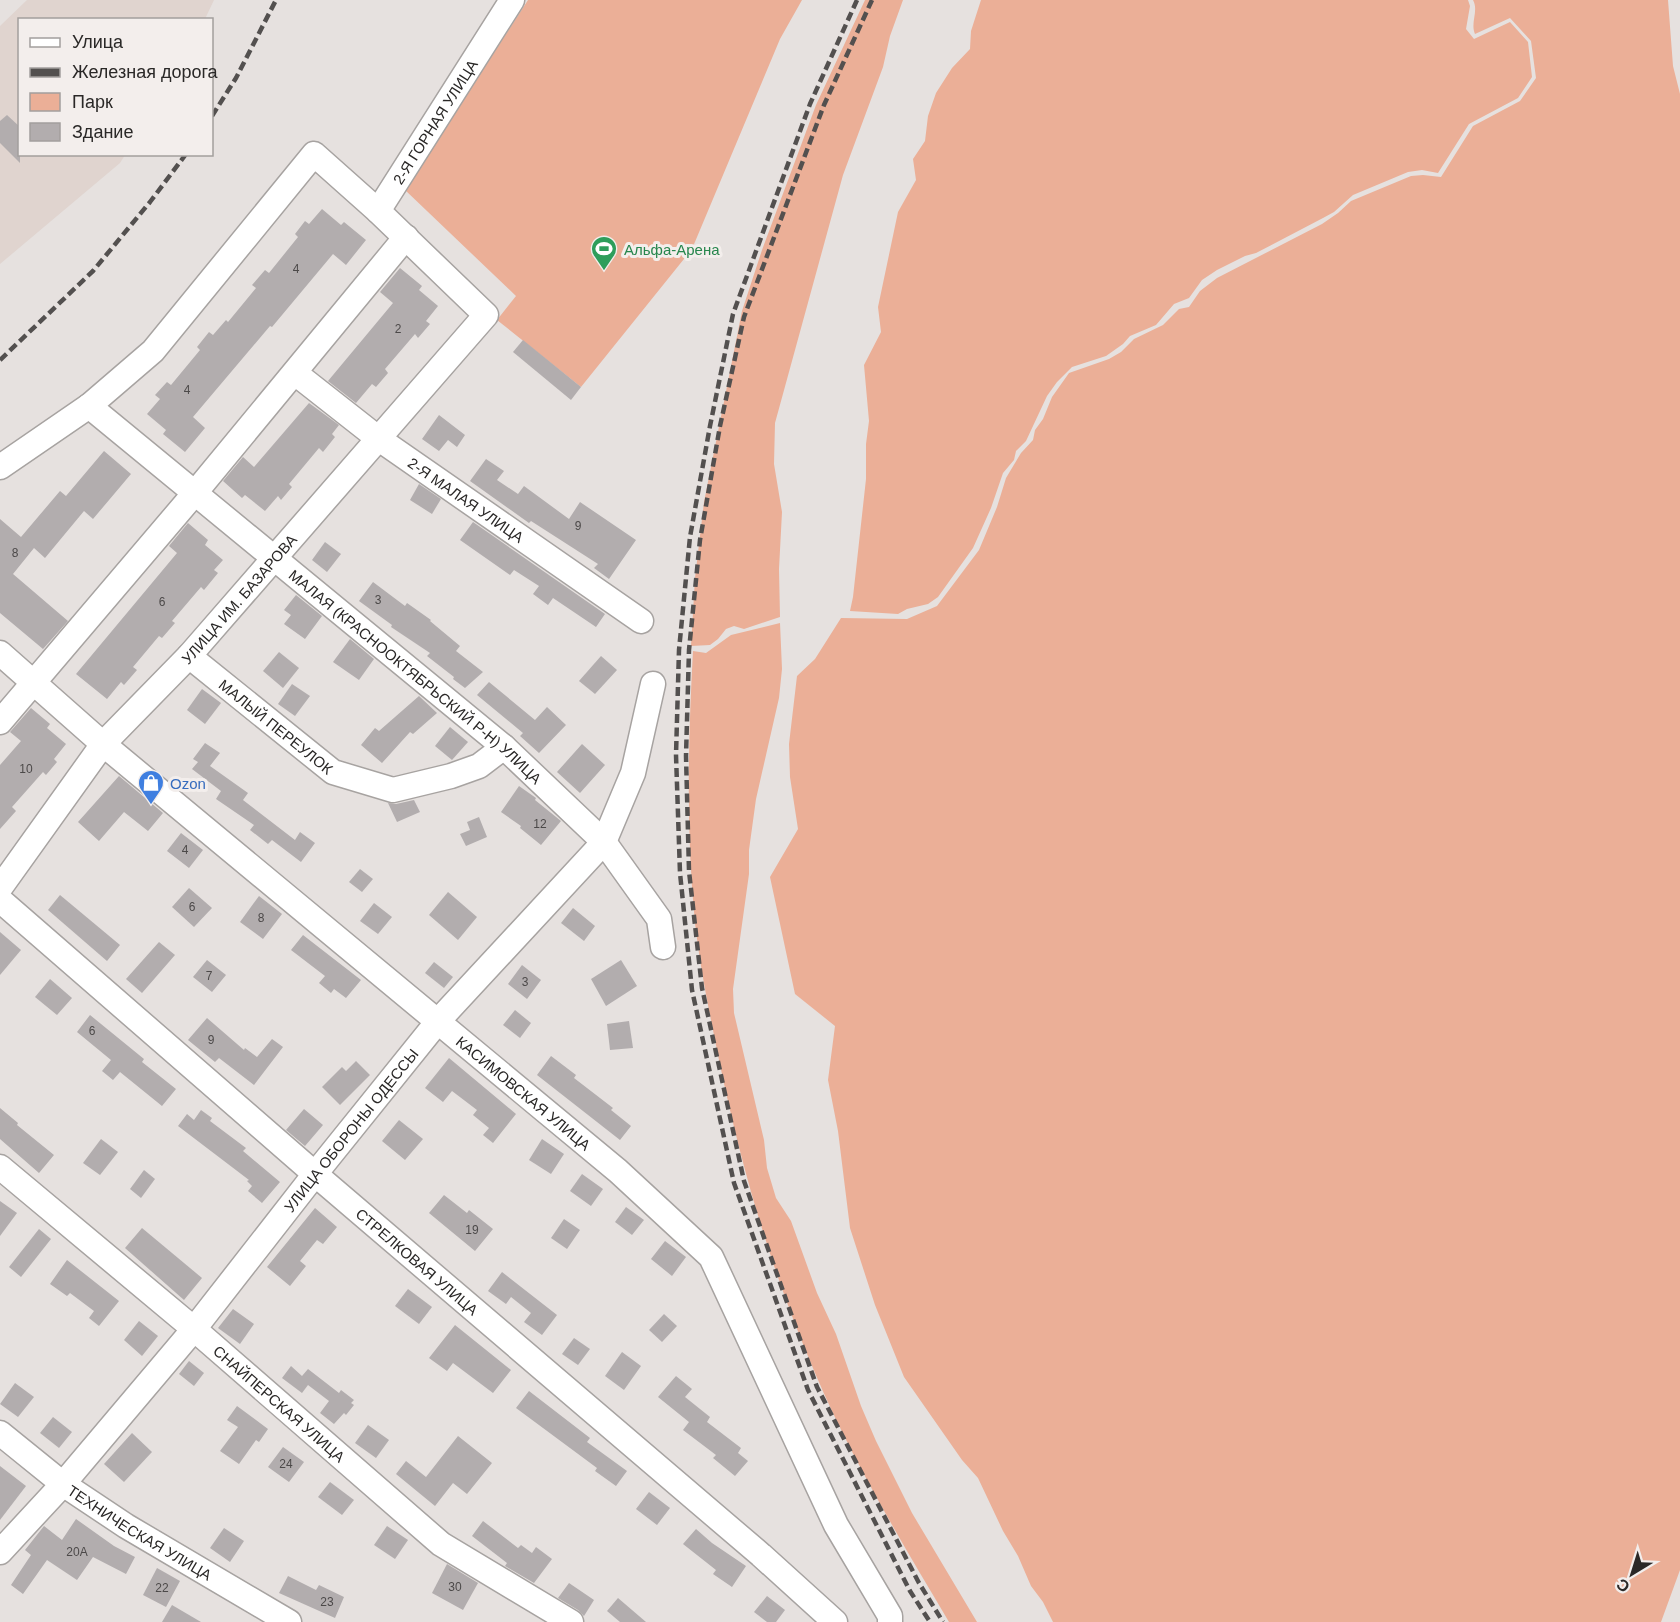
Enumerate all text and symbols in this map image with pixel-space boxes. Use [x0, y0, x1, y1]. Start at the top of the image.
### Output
legend [18, 18, 213, 156]
text: Улица [72, 32, 124, 52]
street label: 2-Я ГОРНАЯ УЛИЦА [389, 56, 480, 187]
text: Железная дорога [72, 62, 219, 82]
text: Парк [72, 92, 113, 112]
text: Здание [72, 122, 133, 142]
sports icon: Альфа-Арена [589, 234, 619, 272]
place label: Альфа-Арена [624, 241, 720, 258]
house number: 4 [293, 262, 300, 276]
house number: 2 [395, 322, 402, 336]
house number: 4 [184, 383, 191, 397]
street label: 2-Я МАЛАЯ УЛИЦА [405, 454, 527, 546]
house number: 9 [575, 519, 582, 533]
street label: УЛИЦА ИМ. БАЗАРОВА [178, 531, 300, 667]
house number: 8 [12, 546, 19, 560]
street label: МАЛАЯ (КРАСНООКТЯБРЬСКИЙ Р-Н) УЛИЦА [286, 566, 545, 787]
house number: 3 [375, 593, 382, 607]
house number: 6 [159, 595, 166, 609]
street label: МАЛЫЙ ПЕРЕУЛОК [216, 675, 337, 777]
house number: 10 [19, 762, 33, 776]
shop icon: Ozon [136, 768, 166, 806]
place label: Ozon [170, 775, 206, 792]
house number: 12 [533, 817, 547, 831]
house number: 4 [182, 843, 189, 857]
house number: 6 [189, 900, 196, 914]
house number: 8 [258, 911, 265, 925]
house number: 7 [206, 969, 213, 983]
house number: 3 [522, 975, 529, 989]
house number: 6 [89, 1024, 96, 1038]
street label: КАСИМОВСКАЯ УЛИЦА [453, 1032, 594, 1153]
house number: 9 [208, 1033, 215, 1047]
street label: УЛИЦА ОБОРОНЫ ОДЕССЫ [280, 1045, 421, 1215]
street label: СТРЕЛКОВАЯ УЛИЦА [353, 1205, 482, 1318]
house number: 19 [465, 1223, 479, 1237]
street label: СНАЙПЕРСКАЯ УЛИЦА [210, 1342, 349, 1465]
house number: 24 [279, 1457, 293, 1471]
street label: ТЕХНИЧЕСКАЯ УЛИЦА [65, 1481, 215, 1583]
north arrow [1602, 1544, 1662, 1604]
house number: 20А [66, 1545, 88, 1559]
text: С [1613, 1575, 1633, 1596]
house number: 30 [448, 1580, 462, 1594]
house number: 22 [155, 1581, 169, 1595]
house number: 23 [320, 1595, 334, 1609]

